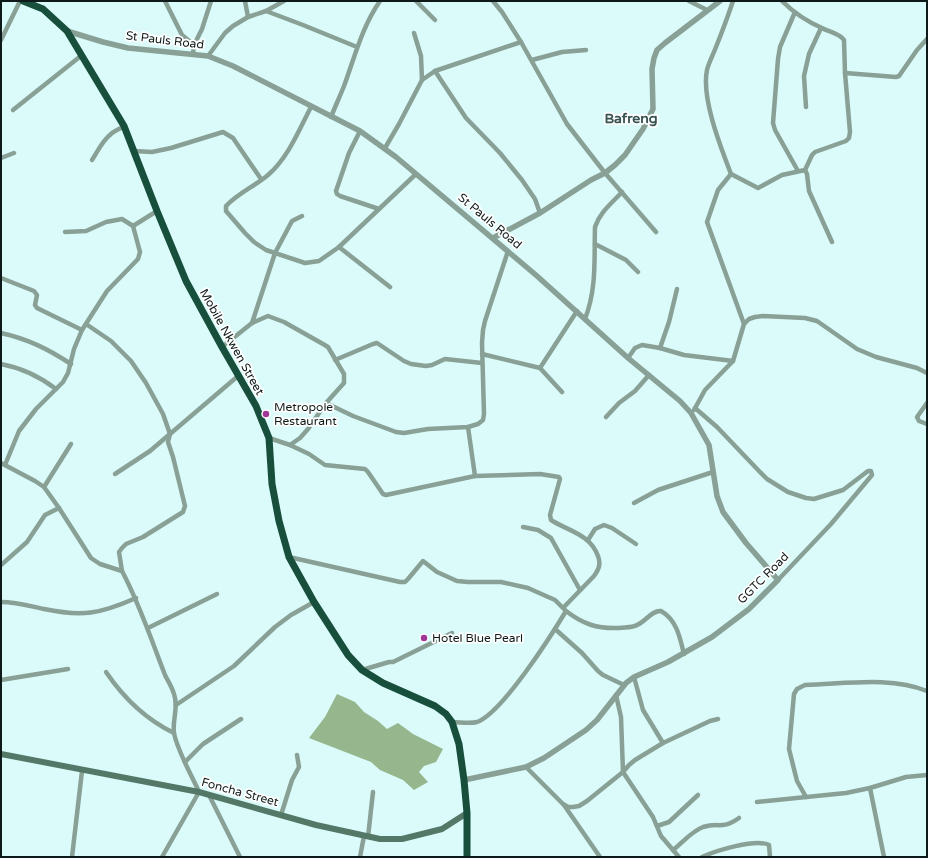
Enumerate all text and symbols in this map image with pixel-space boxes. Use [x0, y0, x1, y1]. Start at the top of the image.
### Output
street label: St Pauls Road [125, 28, 205, 52]
district label: Bafreng [604, 110, 658, 127]
street label: St Pauls Road [455, 190, 525, 252]
street label: Mobile Nkwen Street [197, 286, 267, 398]
place label: Metropole Restaurant [274, 400, 337, 428]
marker: Metropole Restaurant [261, 409, 271, 419]
street label: GGTC Road [734, 549, 792, 607]
place label: Hotel Blue Pearl [432, 631, 523, 645]
marker: Hotel Blue Pearl [419, 633, 429, 643]
street label: Foncha Street [200, 775, 280, 809]

